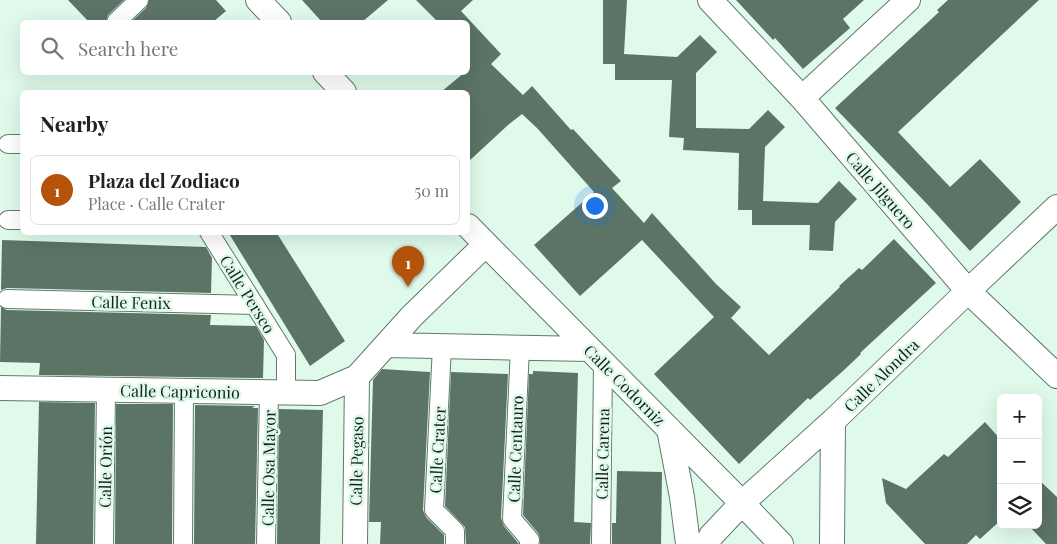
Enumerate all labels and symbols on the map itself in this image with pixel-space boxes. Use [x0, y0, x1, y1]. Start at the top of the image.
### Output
street label: Calle Jilguero [842, 147, 921, 233]
your location [582, 193, 608, 219]
pin: 1 [392, 246, 424, 287]
street label: Calle Perseo [216, 251, 280, 337]
street label: Calle Fenix [91, 291, 172, 313]
street label: Calle Alondra [839, 334, 923, 416]
street label: Calle Codorniz [580, 340, 670, 430]
street label: Calle Capriconio [120, 379, 240, 403]
street label: Calle Centauro [503, 395, 527, 503]
street label: Calle Crater [424, 406, 450, 494]
street label: Calle Carena [591, 408, 613, 500]
street label: Calle Osa Mayor [256, 410, 280, 526]
street label: Calle Pegaso [345, 416, 367, 506]
street label: Calle Orión [94, 425, 116, 508]

